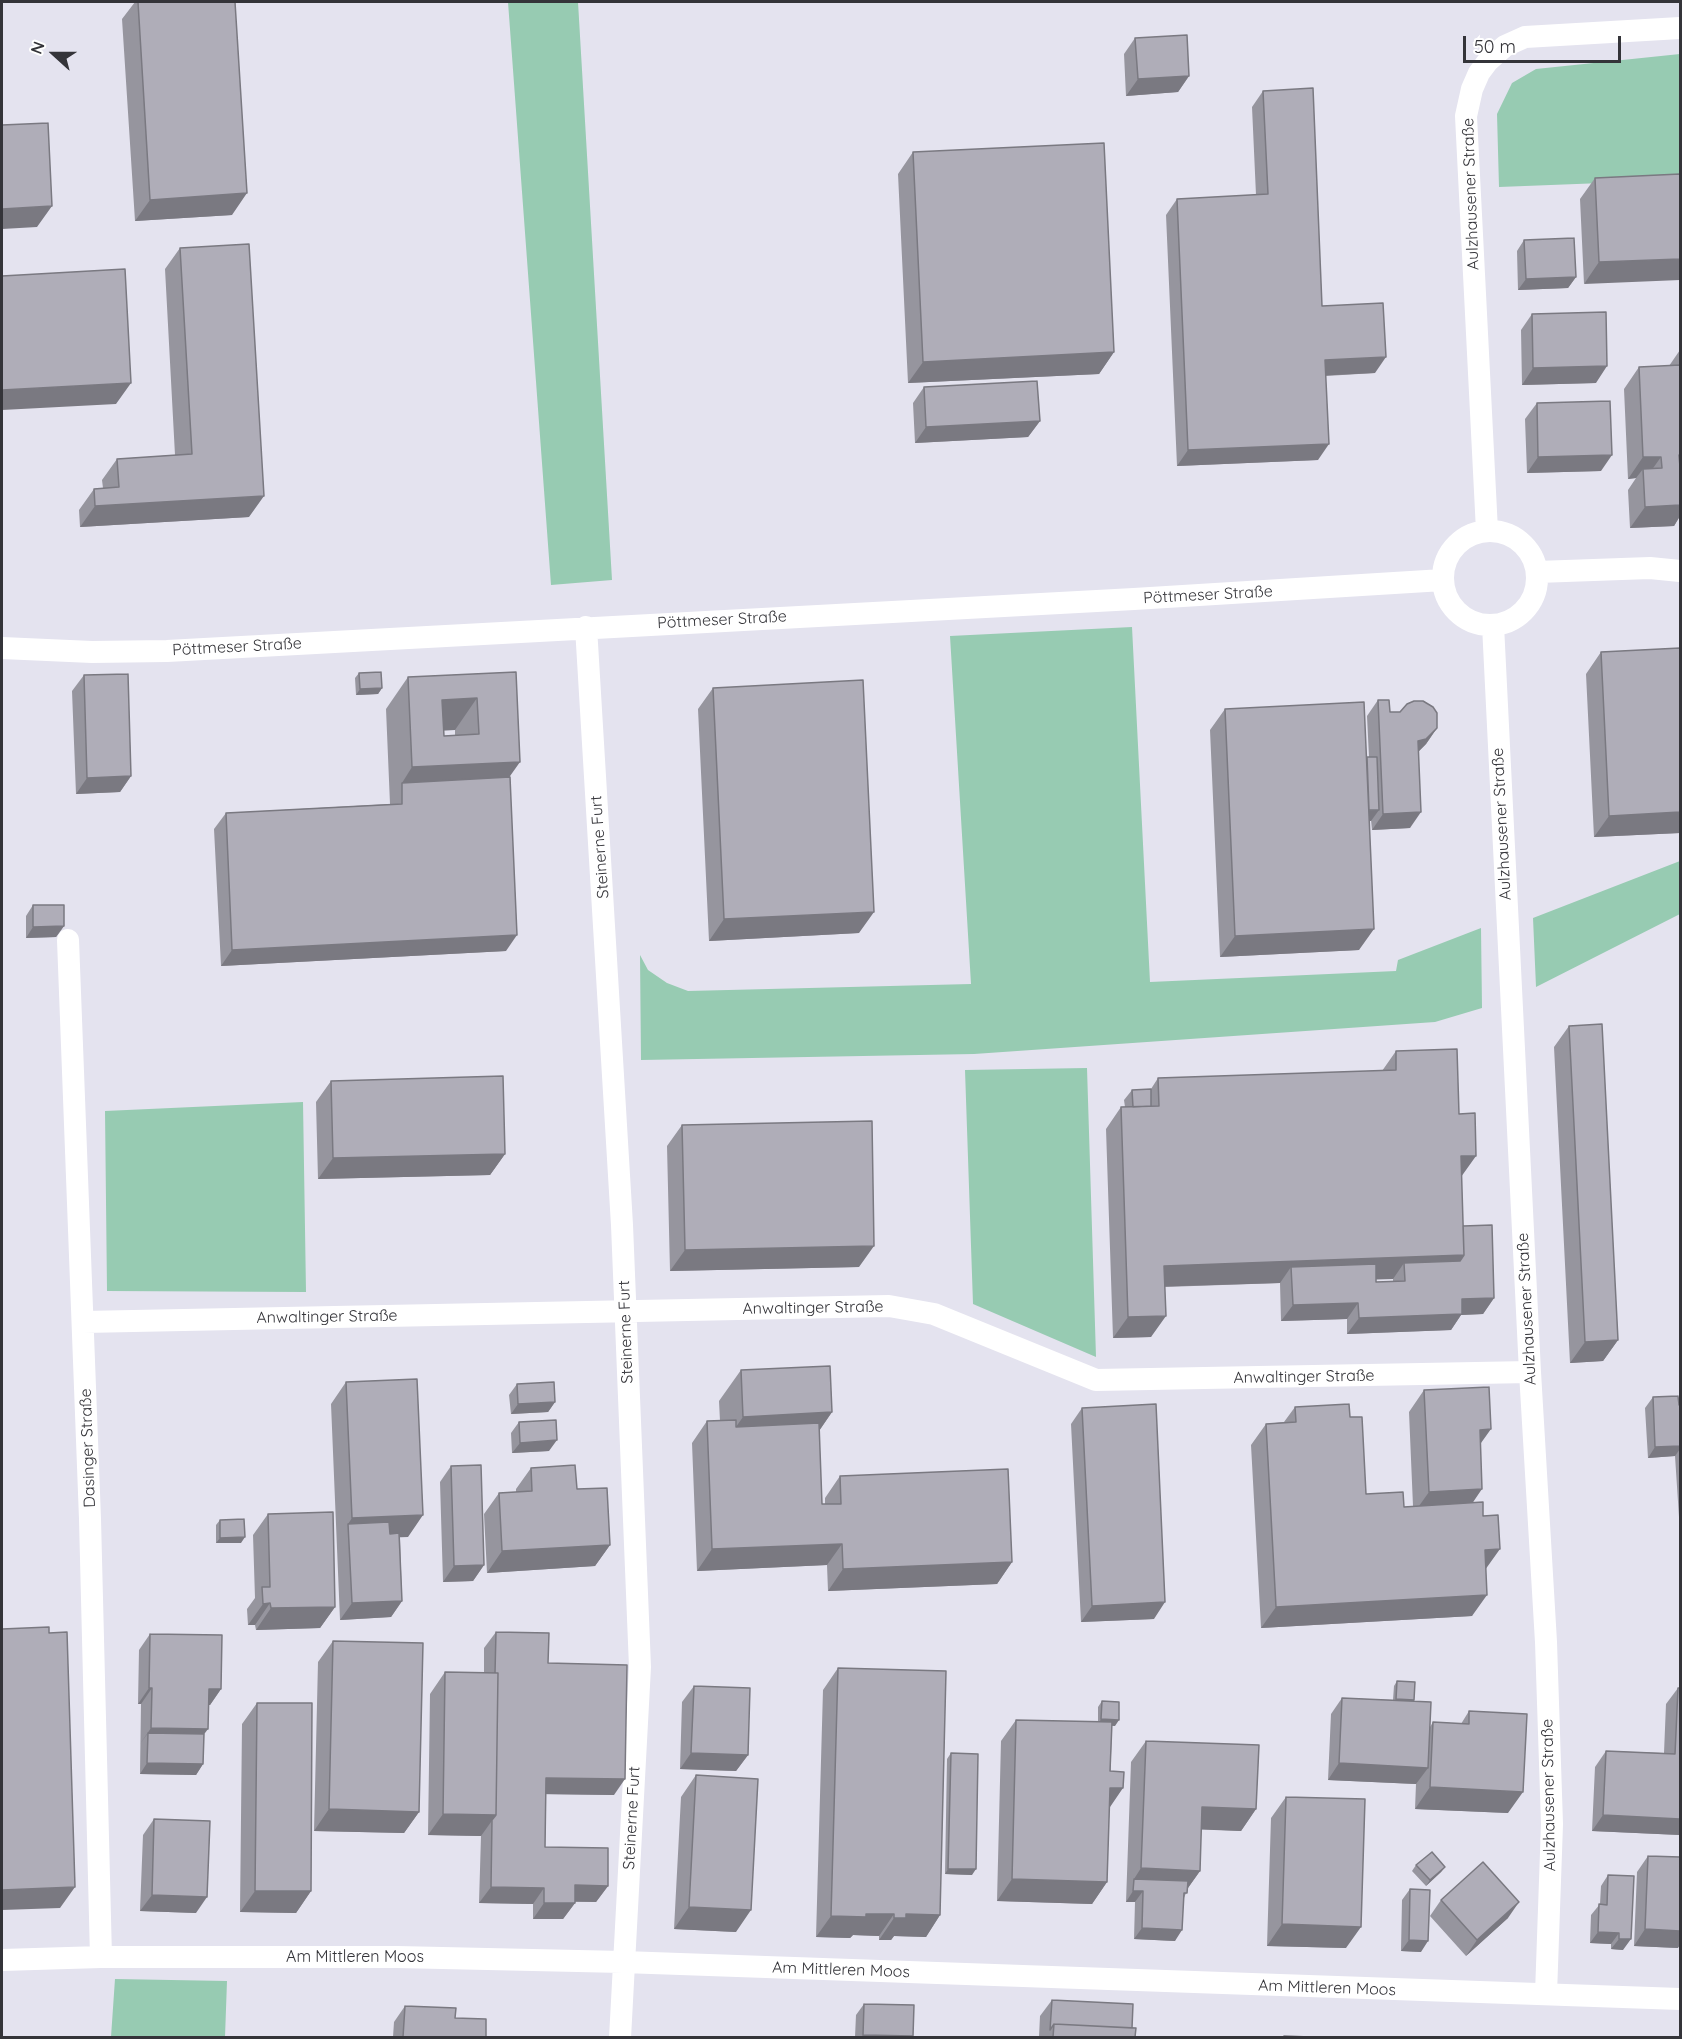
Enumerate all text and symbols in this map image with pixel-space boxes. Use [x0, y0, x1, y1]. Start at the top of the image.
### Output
north arrow [24, 24, 84, 84]
scale bar [1466, 24, 1624, 62]
text: 50 m [1474, 35, 1516, 58]
text: N [26, 38, 49, 57]
street label: Aulzhausener Straße [1459, 117, 1483, 271]
street label: Pöttmeser Straße [1143, 582, 1273, 608]
street label: Pöttmeser Straße [657, 607, 787, 633]
street label: Pöttmeser Straße [172, 634, 302, 660]
street label: Aulzhausener Straße [1488, 747, 1516, 901]
street label: Steinerne Furt [587, 795, 613, 899]
street label: Aulzhausener Straße [1513, 1232, 1541, 1386]
street label: Steinerne Furt [615, 1280, 637, 1384]
street label: Anwaltinger Straße [742, 1297, 884, 1319]
street label: Anwaltinger Straße [256, 1306, 398, 1328]
street label: Anwaltinger Straße [1233, 1366, 1375, 1388]
street label: Dasinger Straße [76, 1388, 100, 1508]
street label: Aulzhausener Straße [1538, 1719, 1560, 1871]
street label: Steinerne Furt [620, 1766, 644, 1870]
street label: Am Mittleren Moos [286, 1947, 424, 1967]
street label: Am Mittleren Moos [772, 1958, 910, 1982]
street label: Am Mittleren Moos [1258, 1976, 1396, 2000]

